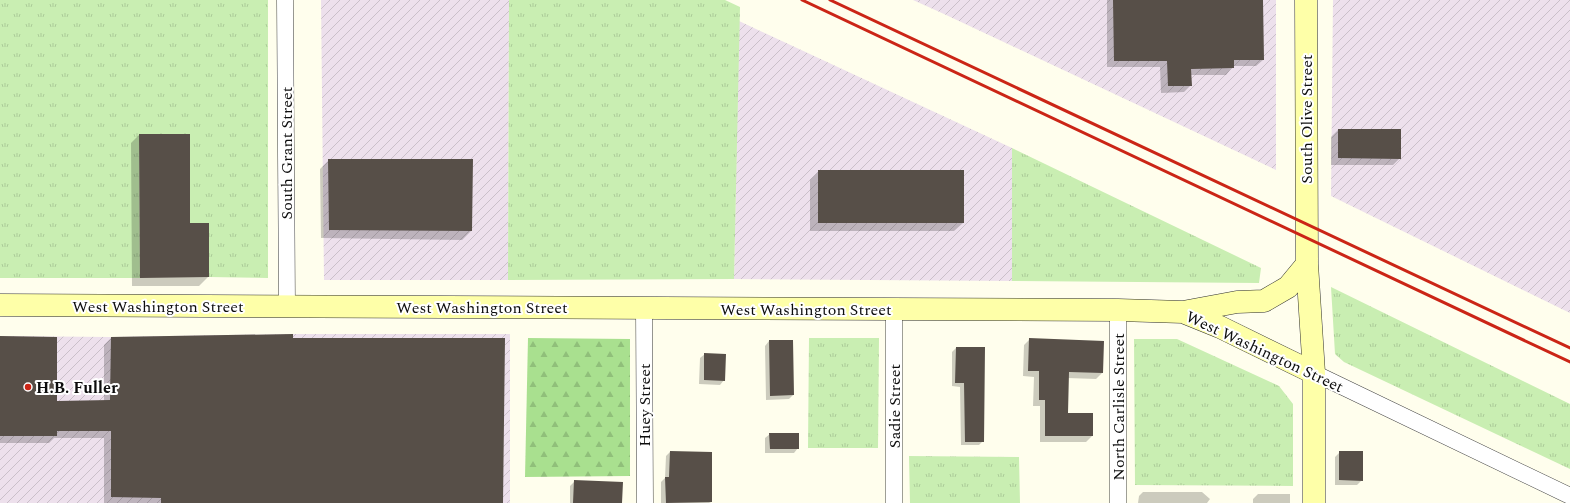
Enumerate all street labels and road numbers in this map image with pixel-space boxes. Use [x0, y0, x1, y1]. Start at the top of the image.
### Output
street label: South Olive Street [1295, 54, 1319, 184]
street label: South Grant Street [275, 86, 299, 220]
street label: West Washington Street [72, 295, 244, 319]
street label: West Washington Street [396, 296, 568, 320]
street label: West Washington Street [720, 298, 892, 322]
street label: West Washington Street [1182, 305, 1348, 399]
street label: North Carlisle Street [1107, 333, 1131, 481]
street label: Huey Street [633, 363, 657, 447]
street label: Sadie Street [883, 364, 907, 448]

